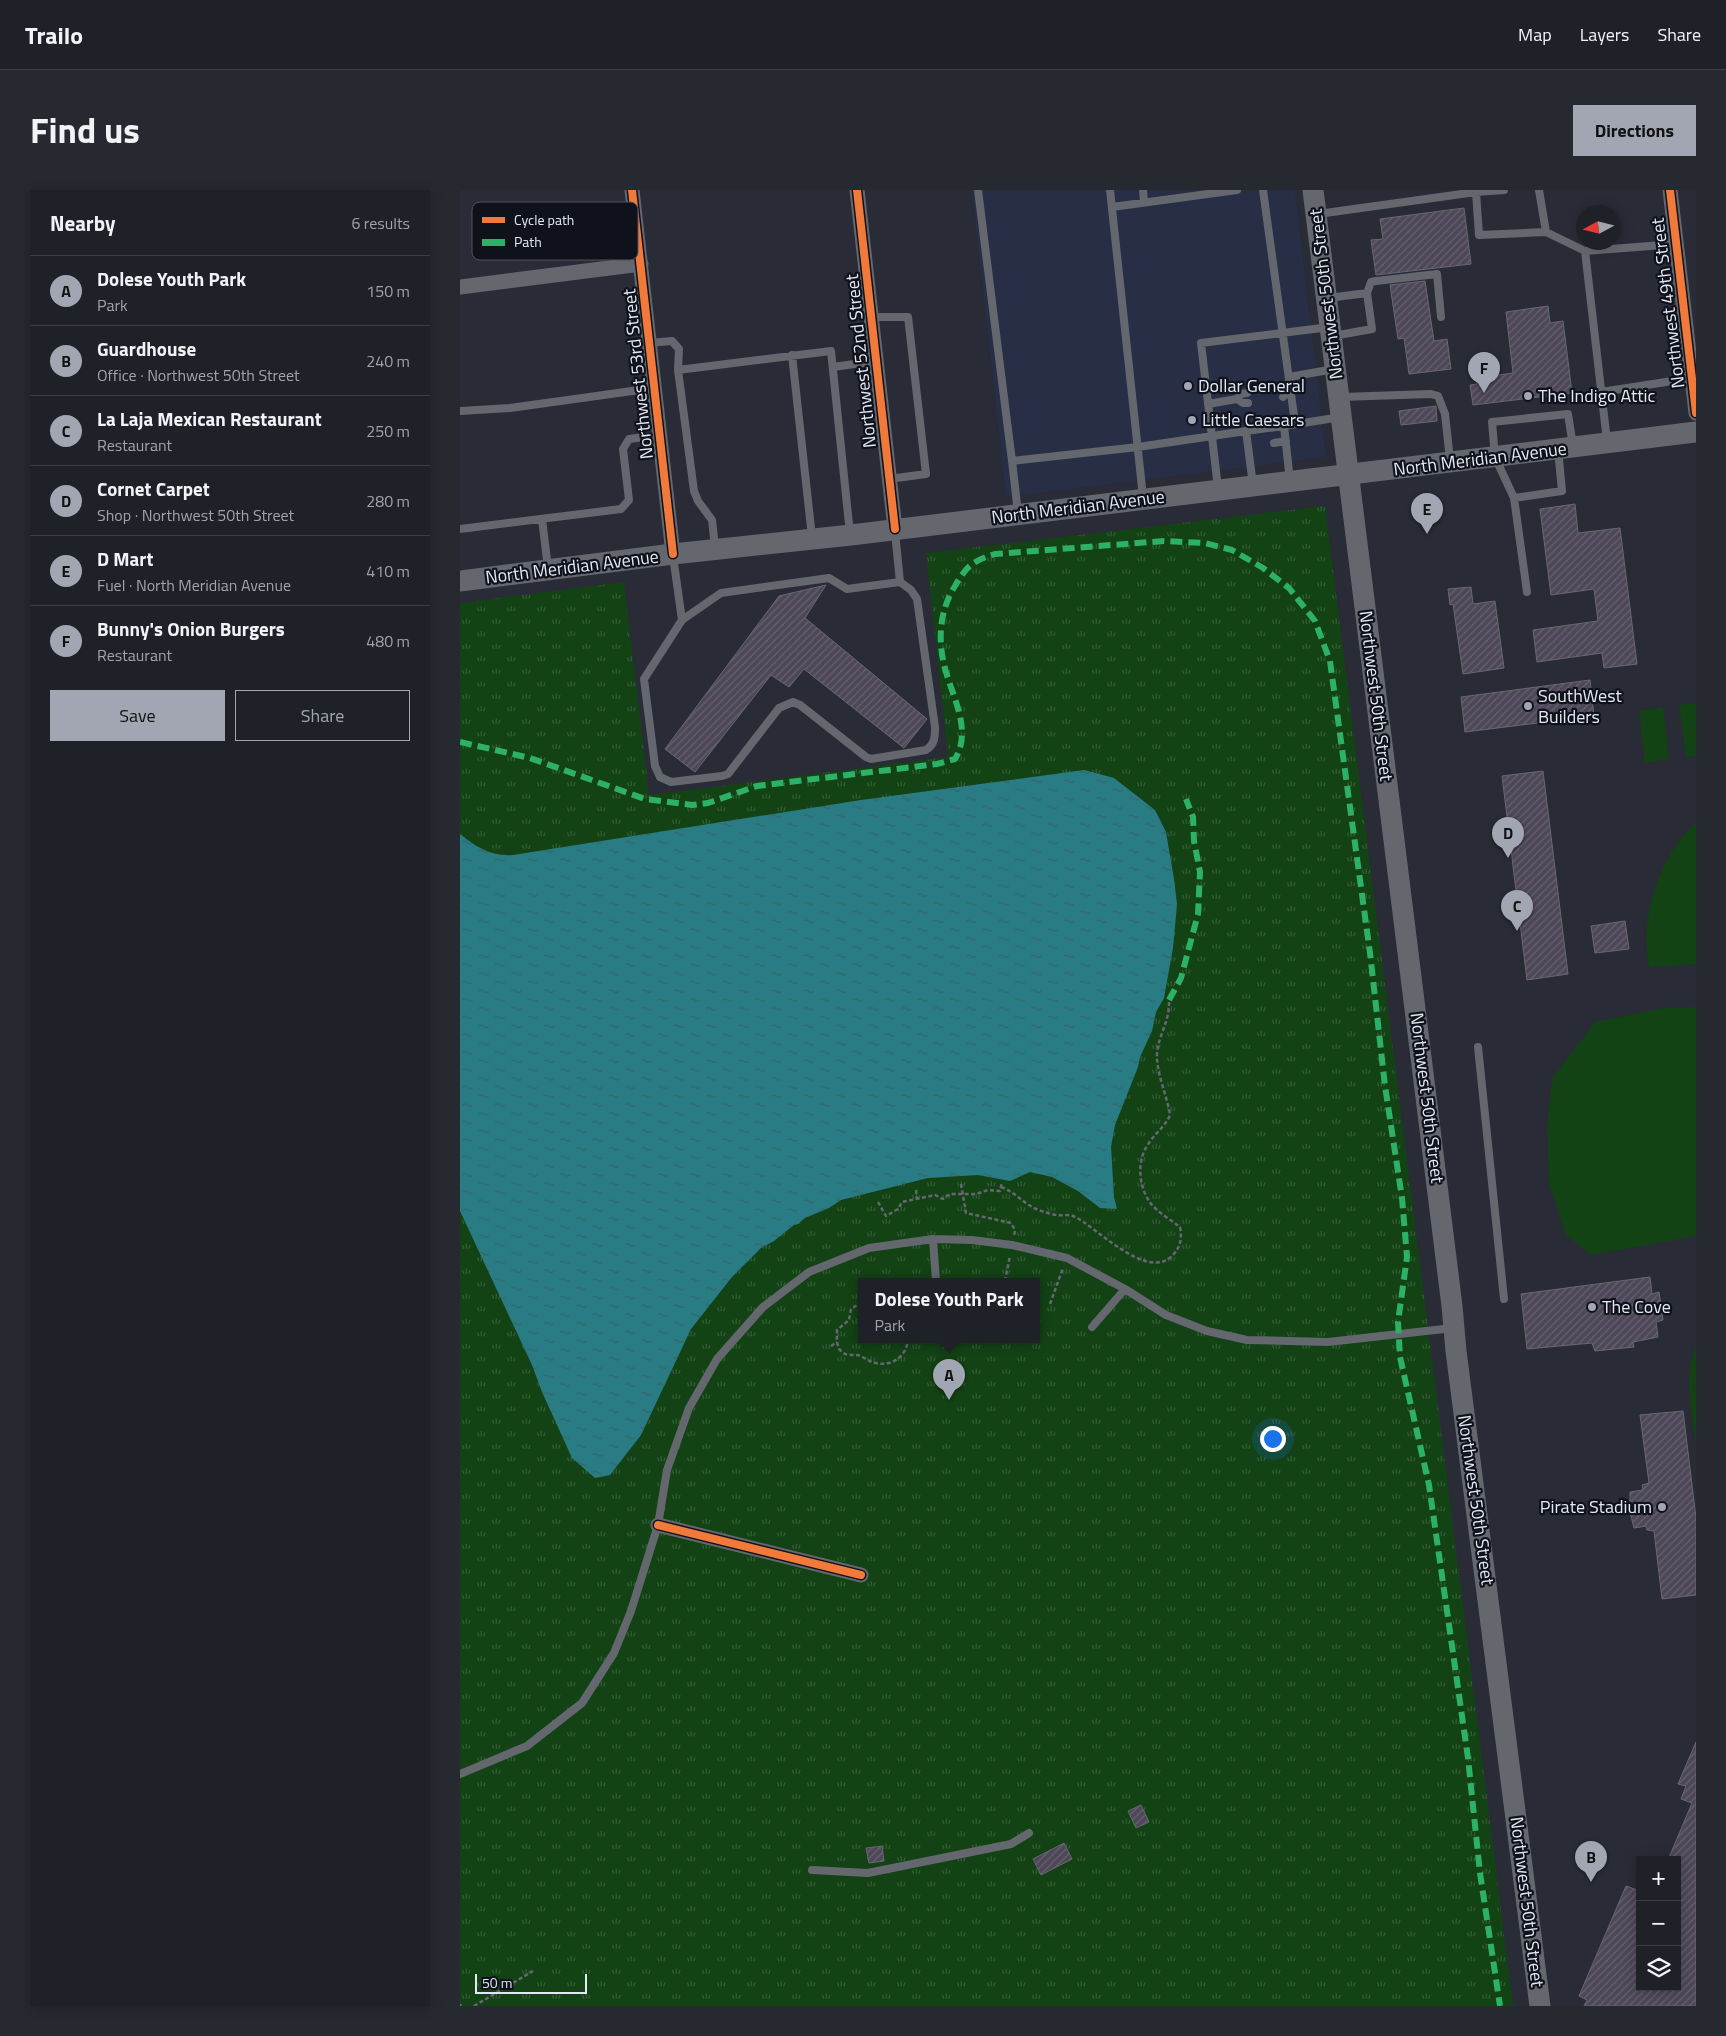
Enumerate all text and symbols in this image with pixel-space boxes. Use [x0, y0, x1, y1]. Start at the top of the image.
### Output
text: Trailo [25, 17, 83, 53]
text: Map [1518, 21, 1552, 48]
text: Layers [1580, 21, 1629, 48]
text: Share [1657, 21, 1701, 48]
text: Find us [30, 103, 140, 157]
button: Directions [1573, 105, 1696, 156]
legend [472, 202, 638, 260]
north arrow [1576, 205, 1621, 250]
text: Nearby [50, 207, 115, 239]
street label: Northwest 50th Street [1302, 207, 1349, 381]
text: Cycle path [514, 209, 574, 230]
text: 6 results [351, 211, 410, 235]
street label: Northwest 49th Street [1644, 216, 1691, 390]
text: Path [514, 231, 542, 252]
text: Dolese Youth Park [97, 264, 246, 293]
street label: Northwest 52nd Street [838, 272, 883, 449]
text: A [61, 279, 71, 303]
text: 150 m [366, 279, 410, 303]
street label: Northwest 53rd Street [615, 287, 660, 461]
text: Park [97, 293, 128, 317]
text: Guardhouse [97, 334, 196, 363]
text: B [61, 349, 71, 373]
text: 240 m [366, 349, 410, 373]
pin: F [1468, 352, 1500, 393]
text: Office · Northwest 50th Street [97, 363, 300, 387]
place label: Dollar General [1198, 372, 1305, 399]
marker: Dollar General [1182, 380, 1194, 392]
place label: The Indigo Attic [1538, 382, 1655, 409]
marker: The Indigo Attic [1522, 390, 1534, 402]
text: La Laja Mexican Restaurant [97, 404, 322, 433]
place label: Little Caesars [1202, 406, 1304, 433]
marker: Little Caesars [1186, 414, 1198, 426]
text: C [62, 419, 70, 443]
text: 250 m [366, 419, 410, 443]
text: Restaurant [97, 433, 172, 457]
street label: North Meridian Avenue [1392, 434, 1568, 483]
text: Cornet Carpet [97, 474, 210, 503]
street label: North Meridian Avenue [990, 482, 1166, 531]
text: D [61, 489, 71, 513]
text: 280 m [366, 489, 410, 513]
pin: E [1411, 493, 1443, 534]
text: Shop · Northwest 50th Street [97, 503, 294, 527]
street label: North Meridian Avenue [484, 542, 660, 591]
text: D Mart [97, 544, 153, 573]
text: E [62, 559, 70, 583]
text: 410 m [366, 559, 410, 583]
text: Fuel · North Meridian Avenue [97, 573, 291, 597]
street label: Northwest 50th Street [1353, 609, 1400, 783]
text: Bunny's Onion Burgers [97, 614, 285, 643]
text: F [62, 629, 70, 653]
text: 480 m [366, 629, 410, 653]
text: Restaurant [97, 643, 172, 667]
place label: SouthWest Builders [1538, 682, 1623, 730]
button: Save [50, 690, 225, 741]
button: Share [235, 690, 410, 741]
marker: SouthWest Builders [1522, 700, 1534, 712]
pin: D [1492, 817, 1524, 858]
pin: C [1501, 890, 1533, 931]
street label: Northwest 50th Street [1404, 1011, 1451, 1185]
popup [858, 1278, 1040, 1343]
text: Dolese Youth Park [874, 1284, 1024, 1313]
place label: The Cove [1602, 1293, 1671, 1320]
marker: The Cove [1586, 1301, 1598, 1313]
text: Park [874, 1313, 905, 1337]
pin: A [933, 1359, 965, 1400]
street label: Northwest 50th Street [1451, 1413, 1502, 1587]
your location [1260, 1426, 1286, 1452]
place label: Pirate Stadium [1540, 1493, 1652, 1520]
marker: Pirate Stadium [1656, 1501, 1668, 1513]
street label: Northwest 50th Street [1504, 1815, 1551, 1989]
pin: B [1575, 1841, 1607, 1882]
map controls [1636, 1856, 1681, 1991]
button: + [1636, 1856, 1681, 1901]
button: − [1636, 1901, 1681, 1946]
button: layers [1636, 1946, 1681, 1991]
scale bar [475, 1971, 588, 1994]
text: 50 m [482, 1972, 512, 1993]

